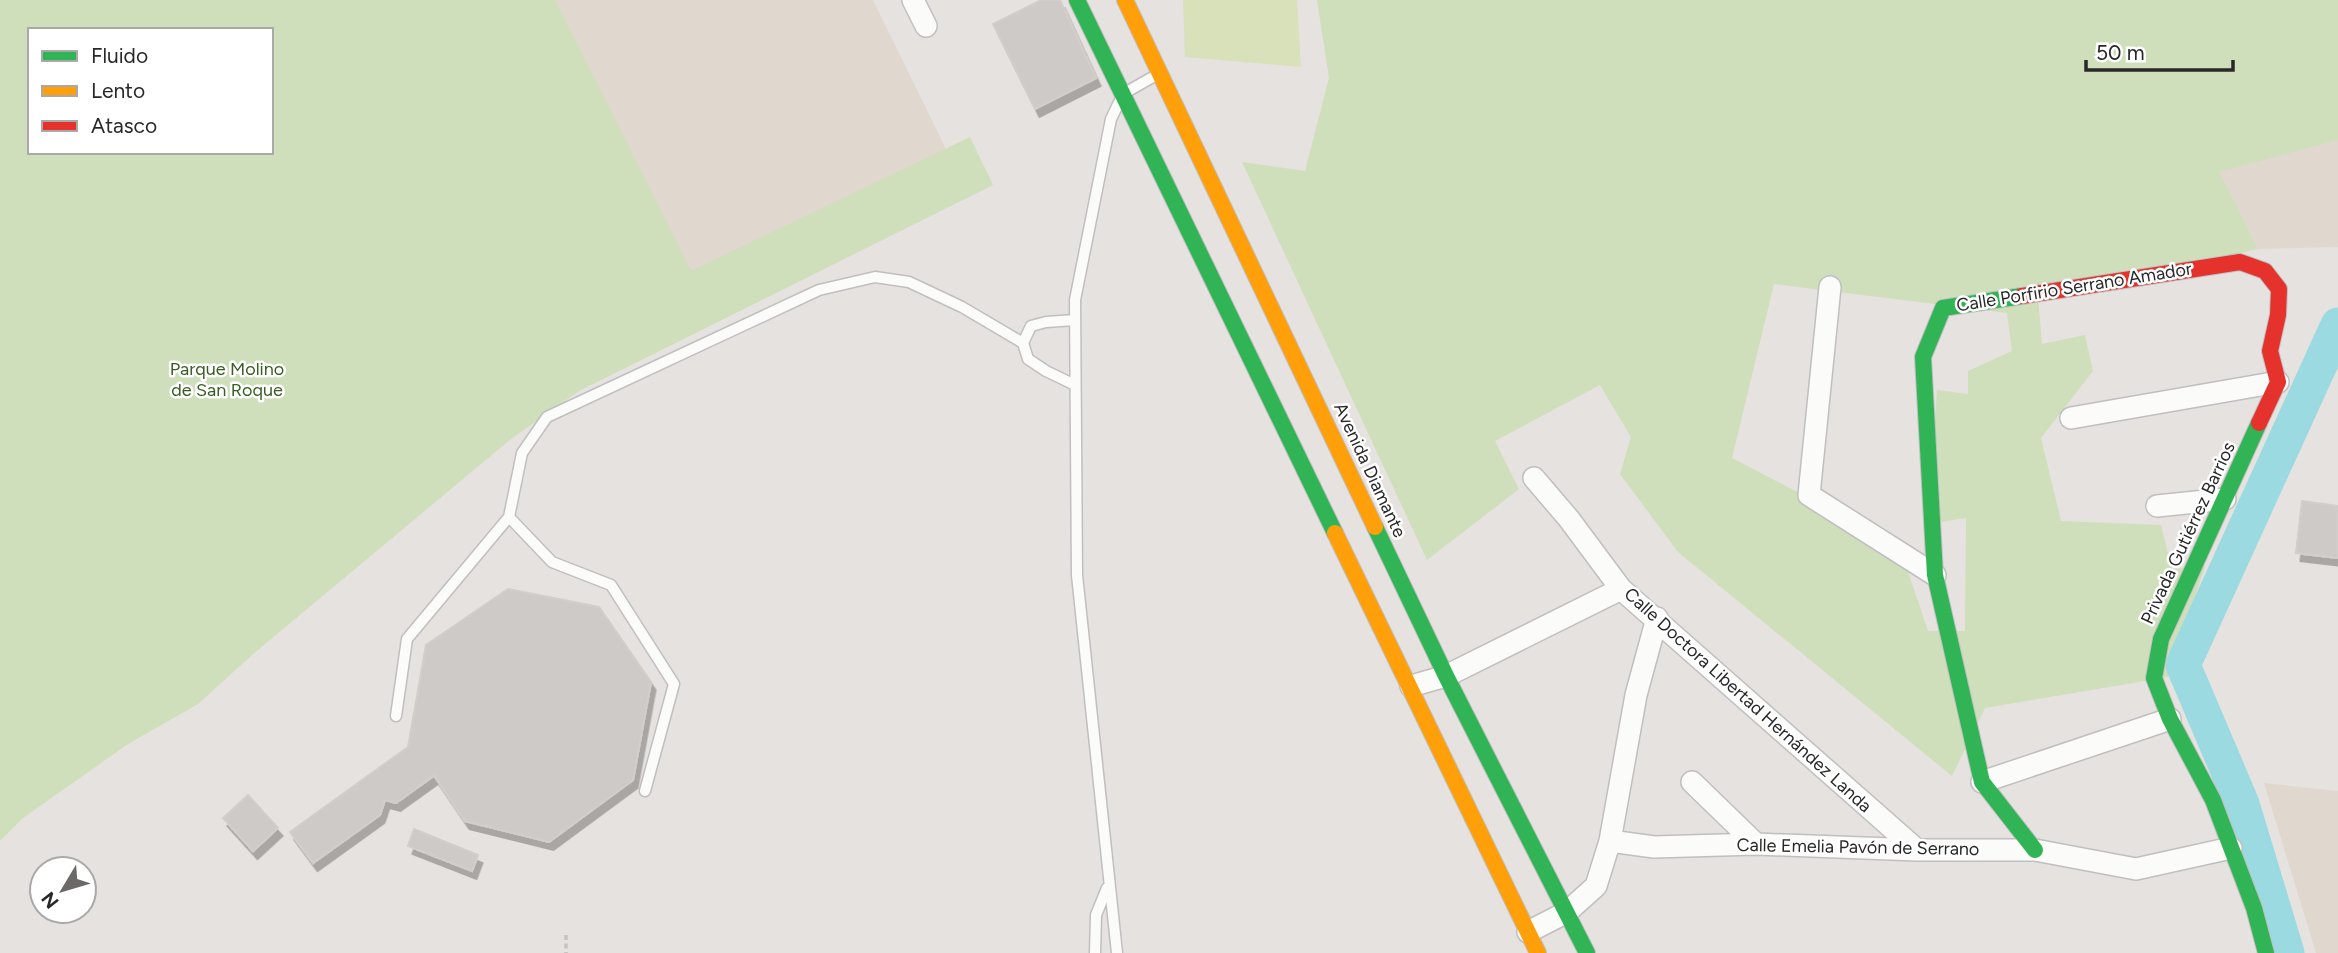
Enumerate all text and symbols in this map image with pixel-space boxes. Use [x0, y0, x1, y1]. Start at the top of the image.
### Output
legend [28, 28, 273, 154]
scale bar [2086, 28, 2233, 72]
text: 50 m [2096, 40, 2145, 65]
text: Fluido [91, 43, 148, 68]
text: Lento [91, 78, 145, 103]
text: Atasco [91, 113, 157, 138]
street label: Calle Porfirio Serrano Amador [1955, 258, 2193, 316]
park label: Parque Molino de San Roque [170, 358, 284, 401]
street label: Avenida Diamante [1329, 399, 1411, 541]
street label: Privada Gutiérrez Barrios [2136, 438, 2240, 628]
street label: Calle Doctora Libertad Hernández Landa [1620, 583, 1876, 817]
street label: Calle Emelia Pavón de Serrano [1736, 834, 1980, 860]
north arrow [28, 855, 98, 925]
text: N [36, 887, 64, 913]

